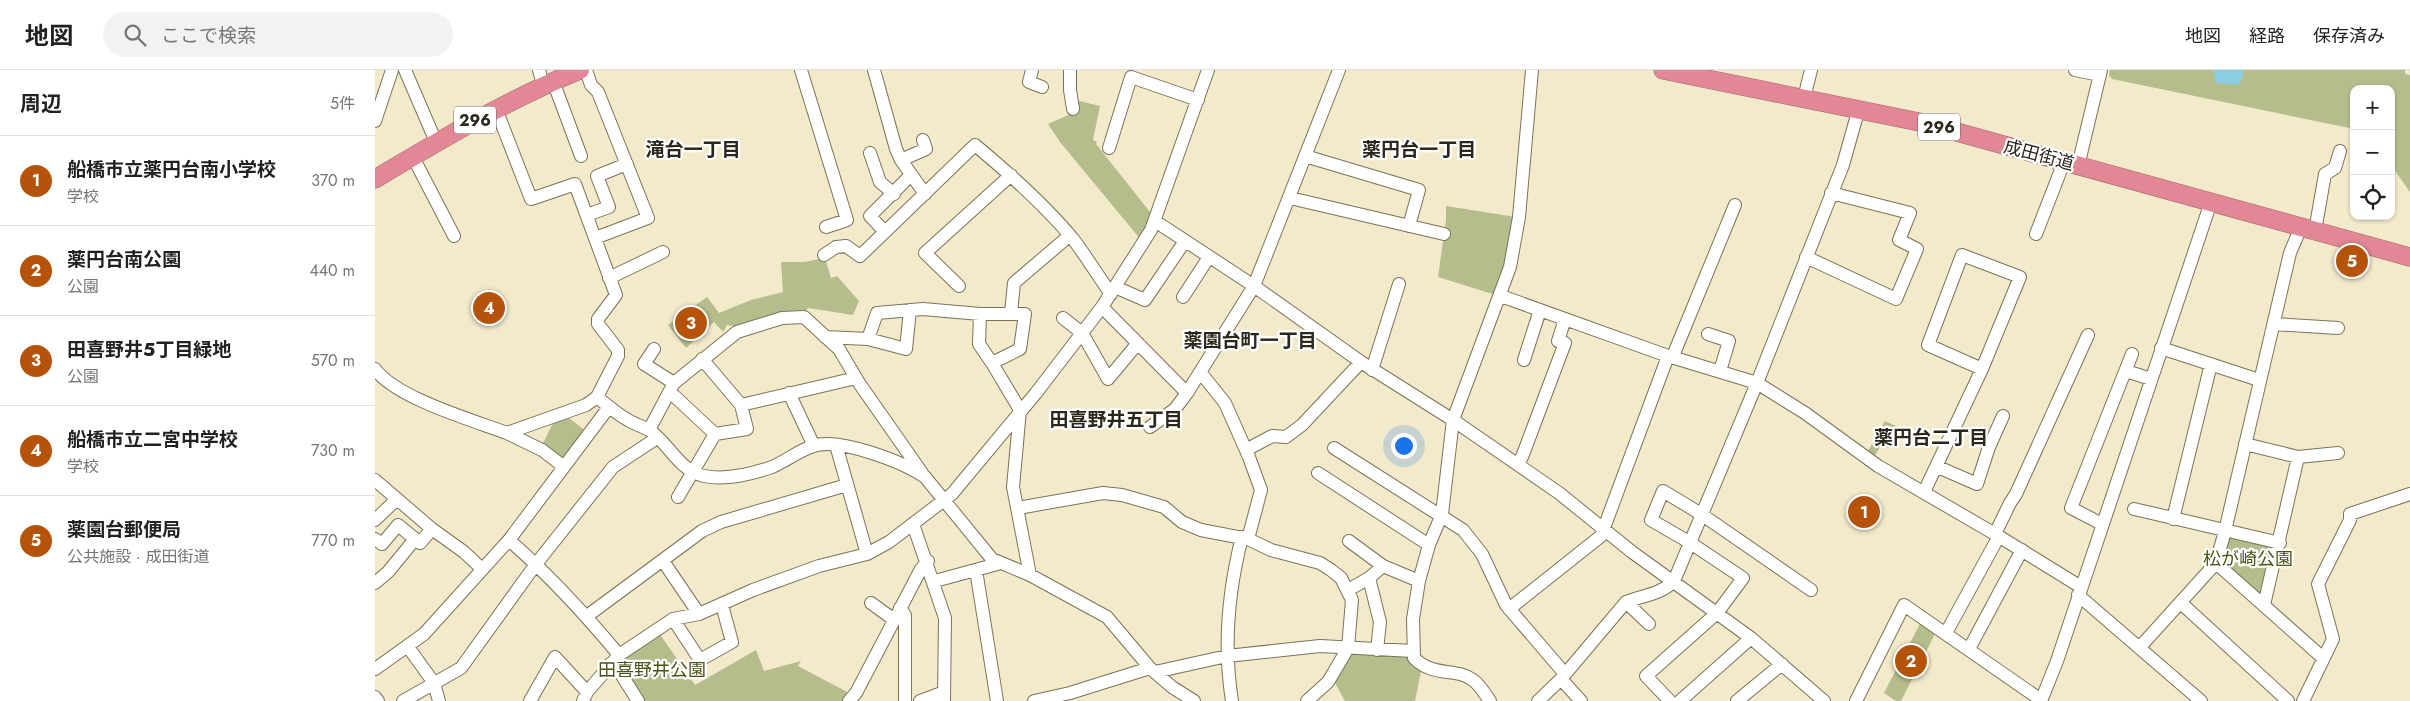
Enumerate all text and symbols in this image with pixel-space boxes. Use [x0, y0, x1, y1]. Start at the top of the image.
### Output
search box [103, 12, 453, 57]
text: 地図 [25, 18, 73, 53]
icon: search [121, 21, 149, 49]
text: ここで検索 [161, 22, 256, 49]
text: 地図 [2185, 23, 2221, 49]
text: 経路 [2249, 23, 2285, 49]
text: 保存済み [2313, 23, 2385, 49]
map controls [2350, 85, 2395, 220]
button: + [2350, 85, 2395, 130]
text: 周辺 [20, 89, 62, 119]
text: 5件 [330, 92, 355, 115]
road number: 296 [454, 106, 496, 134]
road number: 296 [1918, 114, 1960, 140]
button: − [2350, 130, 2395, 175]
street label: 成田街道 [2001, 133, 2077, 177]
district label: 滝台一丁目 [645, 136, 741, 163]
district label: 薬円台一丁目 [1362, 136, 1476, 163]
text: 船橋市立薬円台南小学校 [67, 156, 276, 183]
text: 1 [32, 169, 40, 192]
text: 370 m [311, 169, 355, 192]
button: locate [2350, 175, 2395, 220]
text: 学校 [67, 185, 99, 208]
pin: 5 [2336, 242, 2368, 280]
text: 薬円台南公園 [67, 246, 181, 273]
text: 2 [31, 259, 41, 282]
text: 440 m [309, 259, 355, 282]
text: 公園 [67, 275, 99, 298]
pin: 4 [473, 289, 505, 327]
pin: 3 [675, 304, 707, 342]
district label: 薬園台町一丁目 [1183, 327, 1317, 354]
text: 田喜野井5丁目緑地 [67, 336, 231, 363]
text: 3 [31, 349, 41, 372]
text: 570 m [311, 349, 355, 372]
text: 公園 [67, 365, 99, 388]
district label: 田喜野井五丁目 [1049, 406, 1183, 433]
district label: 薬円台二丁目 [1874, 424, 1988, 451]
text: 船橋市立二宮中学校 [67, 426, 238, 453]
your location [1391, 433, 1417, 459]
text: 4 [30, 439, 42, 462]
text: 730 m [311, 439, 355, 462]
text: 学校 [67, 455, 99, 478]
pin: 1 [1848, 493, 1880, 531]
text: 薬園台郵便局 [67, 516, 181, 543]
text: 5 [31, 529, 41, 552]
text: 770 m [311, 529, 355, 552]
text: 公共施設 · 成田街道 [67, 545, 209, 568]
park label: 松が崎公園 [2203, 546, 2293, 572]
pin: 2 [1895, 642, 1927, 680]
park label: 田喜野井公園 [598, 657, 706, 683]

